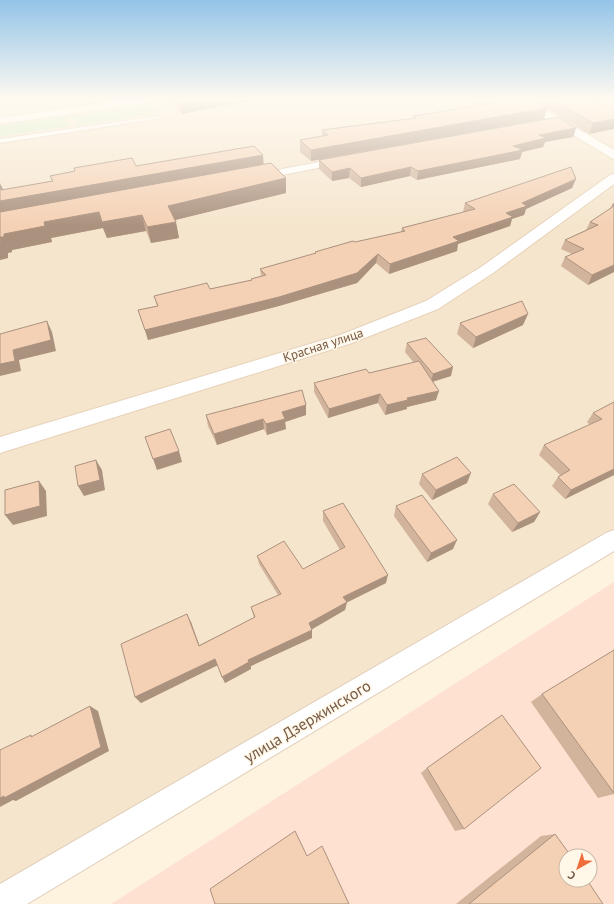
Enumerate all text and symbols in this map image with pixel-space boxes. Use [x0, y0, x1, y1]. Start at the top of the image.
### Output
street label: Красная улица [281, 324, 365, 366]
street label: улица Дзержинского [240, 675, 374, 767]
north arrow [558, 848, 598, 888]
text: С [565, 868, 579, 883]

